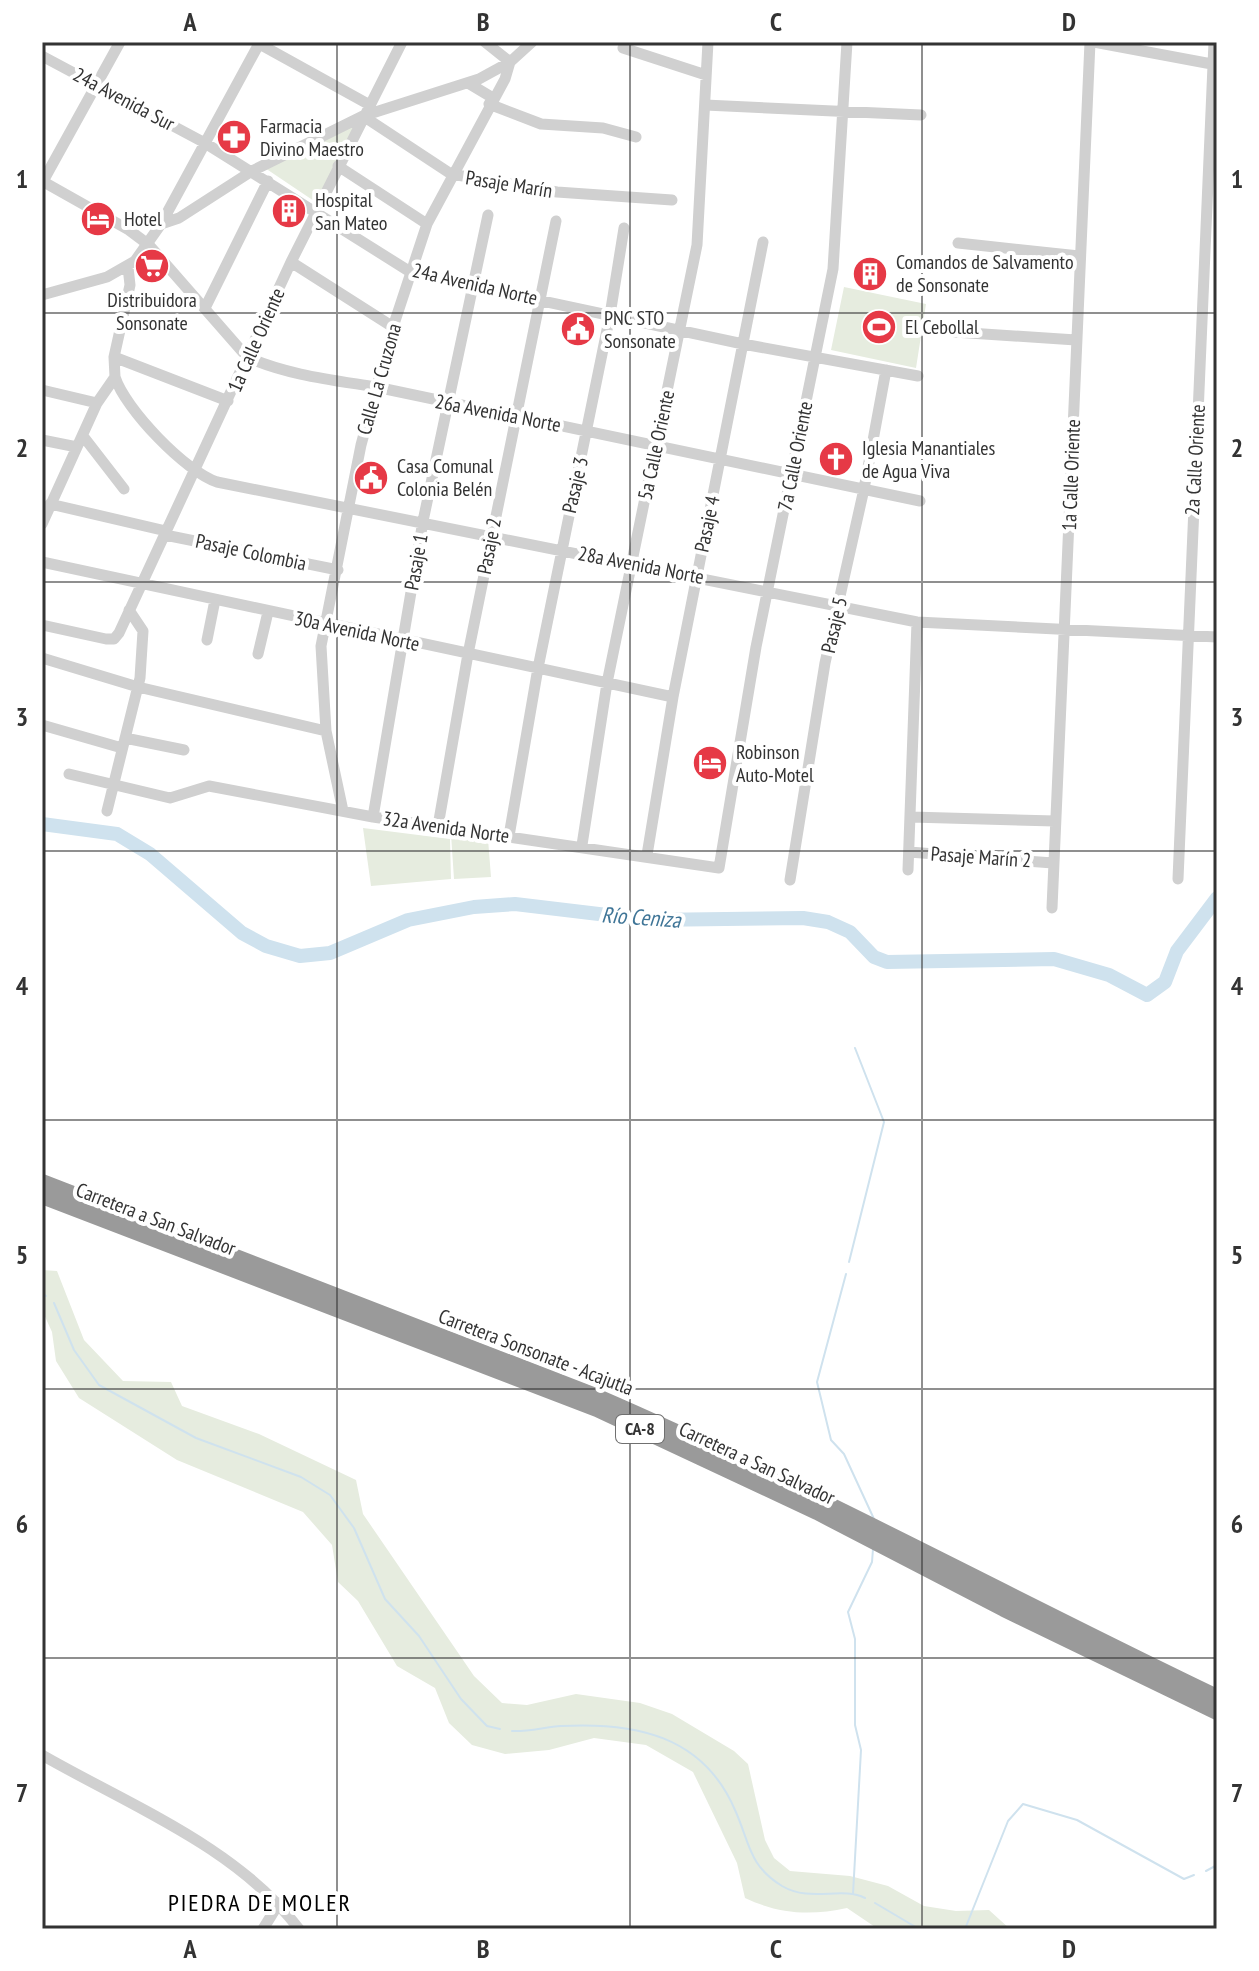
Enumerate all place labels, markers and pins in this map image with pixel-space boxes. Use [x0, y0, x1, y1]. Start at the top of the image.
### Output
place label: Farmacia Divino Maestro [260, 113, 364, 162]
pharmacy icon: Farmacia Divino Maestro [215, 118, 253, 156]
place label: Hospital San Mateo [315, 187, 387, 236]
building icon: Hospital San Mateo [270, 192, 308, 230]
hotel icon: Hotel [79, 200, 117, 238]
place label: Hotel [124, 206, 162, 232]
supermarket icon: Distribuidora Sonsonate [133, 247, 171, 285]
place label: Comandos de Salvamento de Sonsonate [896, 249, 1074, 298]
building icon: Comandos de Salvamento de Sonsonate [851, 255, 889, 293]
place label: Distribuidora Sonsonate [107, 287, 197, 336]
place label: PNC STO Sonsonate [604, 305, 676, 354]
sports icon: El Cebollal [860, 308, 898, 346]
public building icon: PNC STO Sonsonate [559, 310, 597, 348]
place label: El Cebollal [905, 314, 979, 340]
place label: Iglesia Manantiales de Agua Viva [862, 435, 996, 484]
church icon: Iglesia Manantiales de Agua Viva [817, 440, 855, 478]
place label: Casa Comunal Colonia Belén [397, 453, 494, 502]
public building icon: Casa Comunal Colonia Belén [352, 459, 390, 497]
place label: Robinson Auto-Motel [736, 739, 814, 788]
hotel icon: Robinson Auto-Motel [691, 744, 729, 782]

